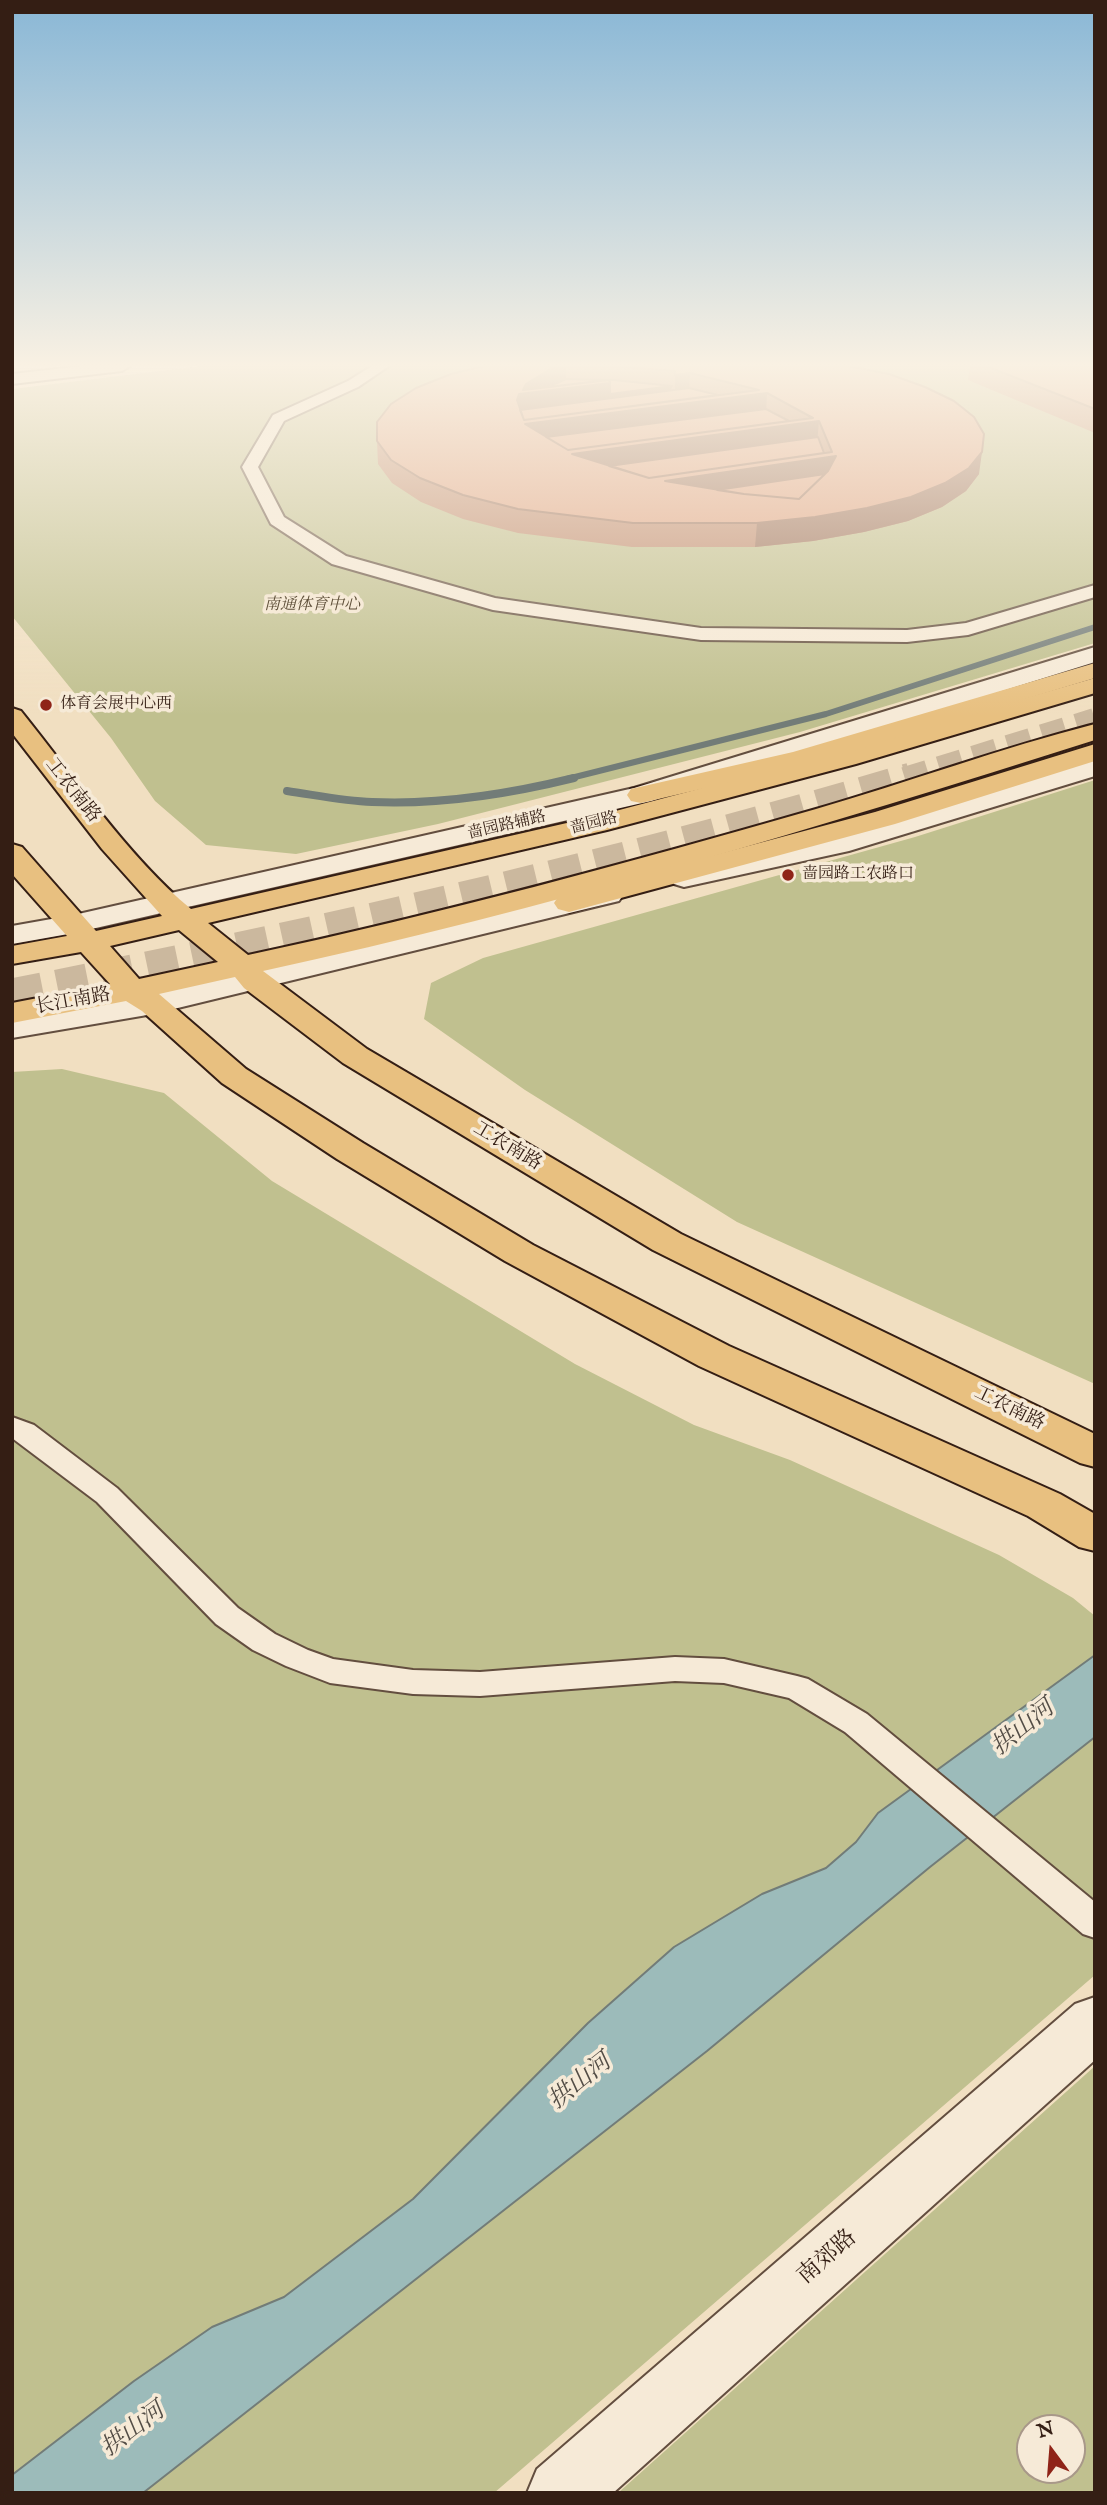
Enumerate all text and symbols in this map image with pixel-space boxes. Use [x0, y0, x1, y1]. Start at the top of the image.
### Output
park label: 南通体育中心 [264, 596, 360, 616]
place label: 体育会展中心西 [60, 695, 172, 715]
marker: 体育会展中心西 [38, 697, 54, 713]
street label: 工农南路 [40, 754, 104, 828]
street label: 啬园路辅路 [466, 808, 548, 844]
street label: 啬园路 [568, 809, 620, 839]
place label: 啬园路工农路口 [802, 865, 914, 885]
marker: 啬园路工农路口 [780, 867, 796, 883]
street label: 长江南路 [34, 984, 112, 1020]
street label: 工农南路 [469, 1118, 545, 1176]
street label: 工农南路 [970, 1382, 1048, 1436]
water label: 拱山河 [987, 1695, 1061, 1763]
water label: 拱山河 [544, 2049, 618, 2117]
street label: 南郊路 [793, 2225, 863, 2291]
water label: 拱山河 [97, 2398, 171, 2464]
north arrow [1016, 2414, 1086, 2484]
text: N [1035, 2417, 1057, 2445]

